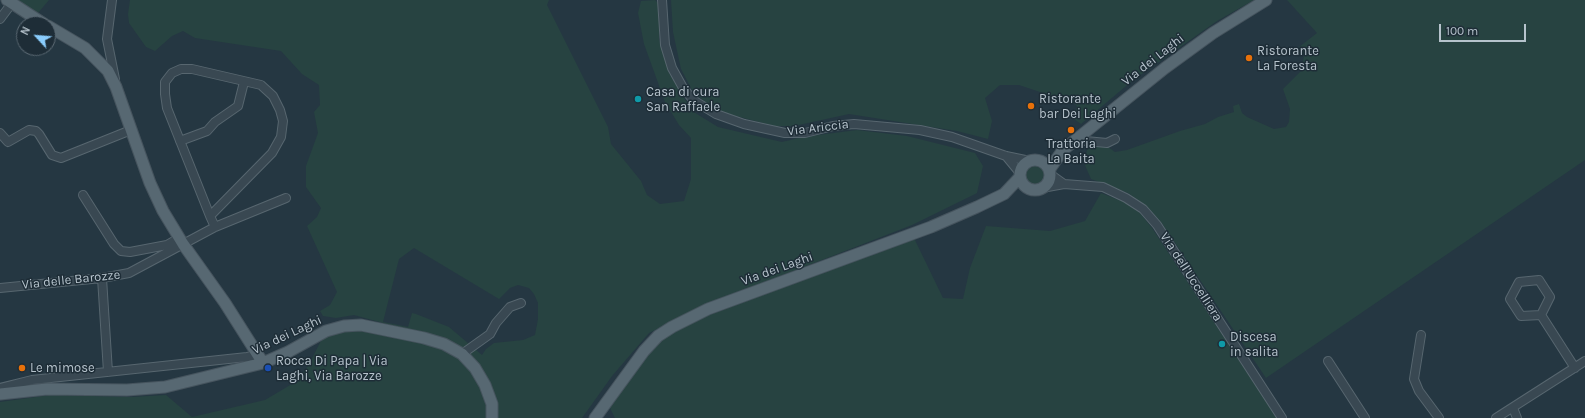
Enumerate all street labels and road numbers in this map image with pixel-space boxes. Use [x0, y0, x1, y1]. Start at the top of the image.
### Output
street label: Via dei Laghi [1119, 31, 1187, 89]
street label: Via Ariccia [786, 116, 850, 140]
street label: Via dell'Uccelliera [1156, 230, 1226, 324]
street label: Via dei Laghi [739, 249, 815, 289]
street label: Via delle Barozze [21, 267, 121, 293]
street label: Via dei Laghi [250, 312, 324, 358]

